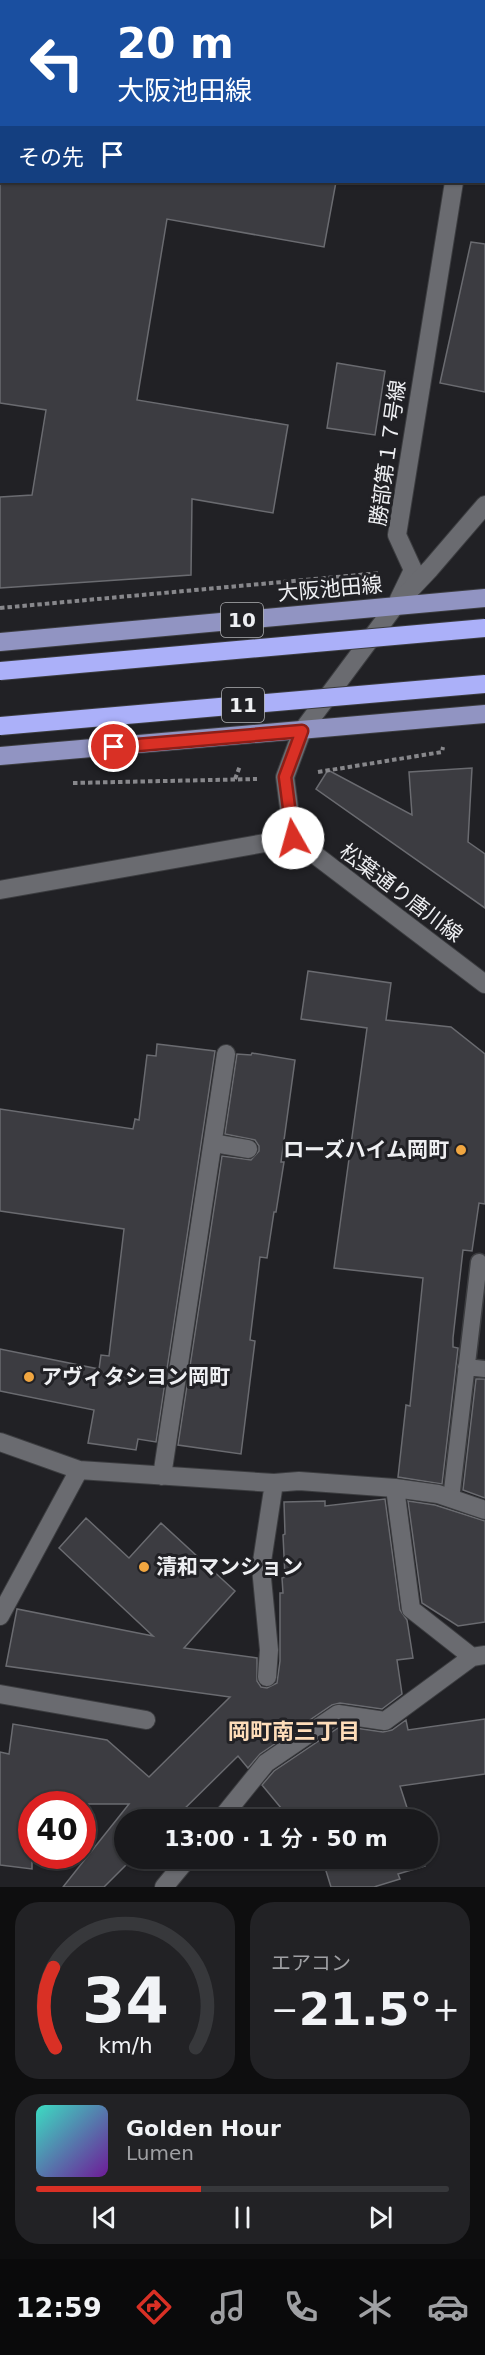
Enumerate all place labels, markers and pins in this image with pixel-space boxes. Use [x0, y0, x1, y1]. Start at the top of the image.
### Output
pin [88, 721, 139, 772]
place label: ローズハイム岡町 [283, 1138, 449, 1162]
marker: ローズハイム岡町 [454, 1143, 468, 1157]
place label: アヴィタシヨン岡町 [41, 1365, 230, 1389]
marker: アヴィタシヨン岡町 [22, 1370, 36, 1384]
place label: 清和マンション [156, 1555, 303, 1579]
marker: 清和マンション [137, 1560, 151, 1574]

